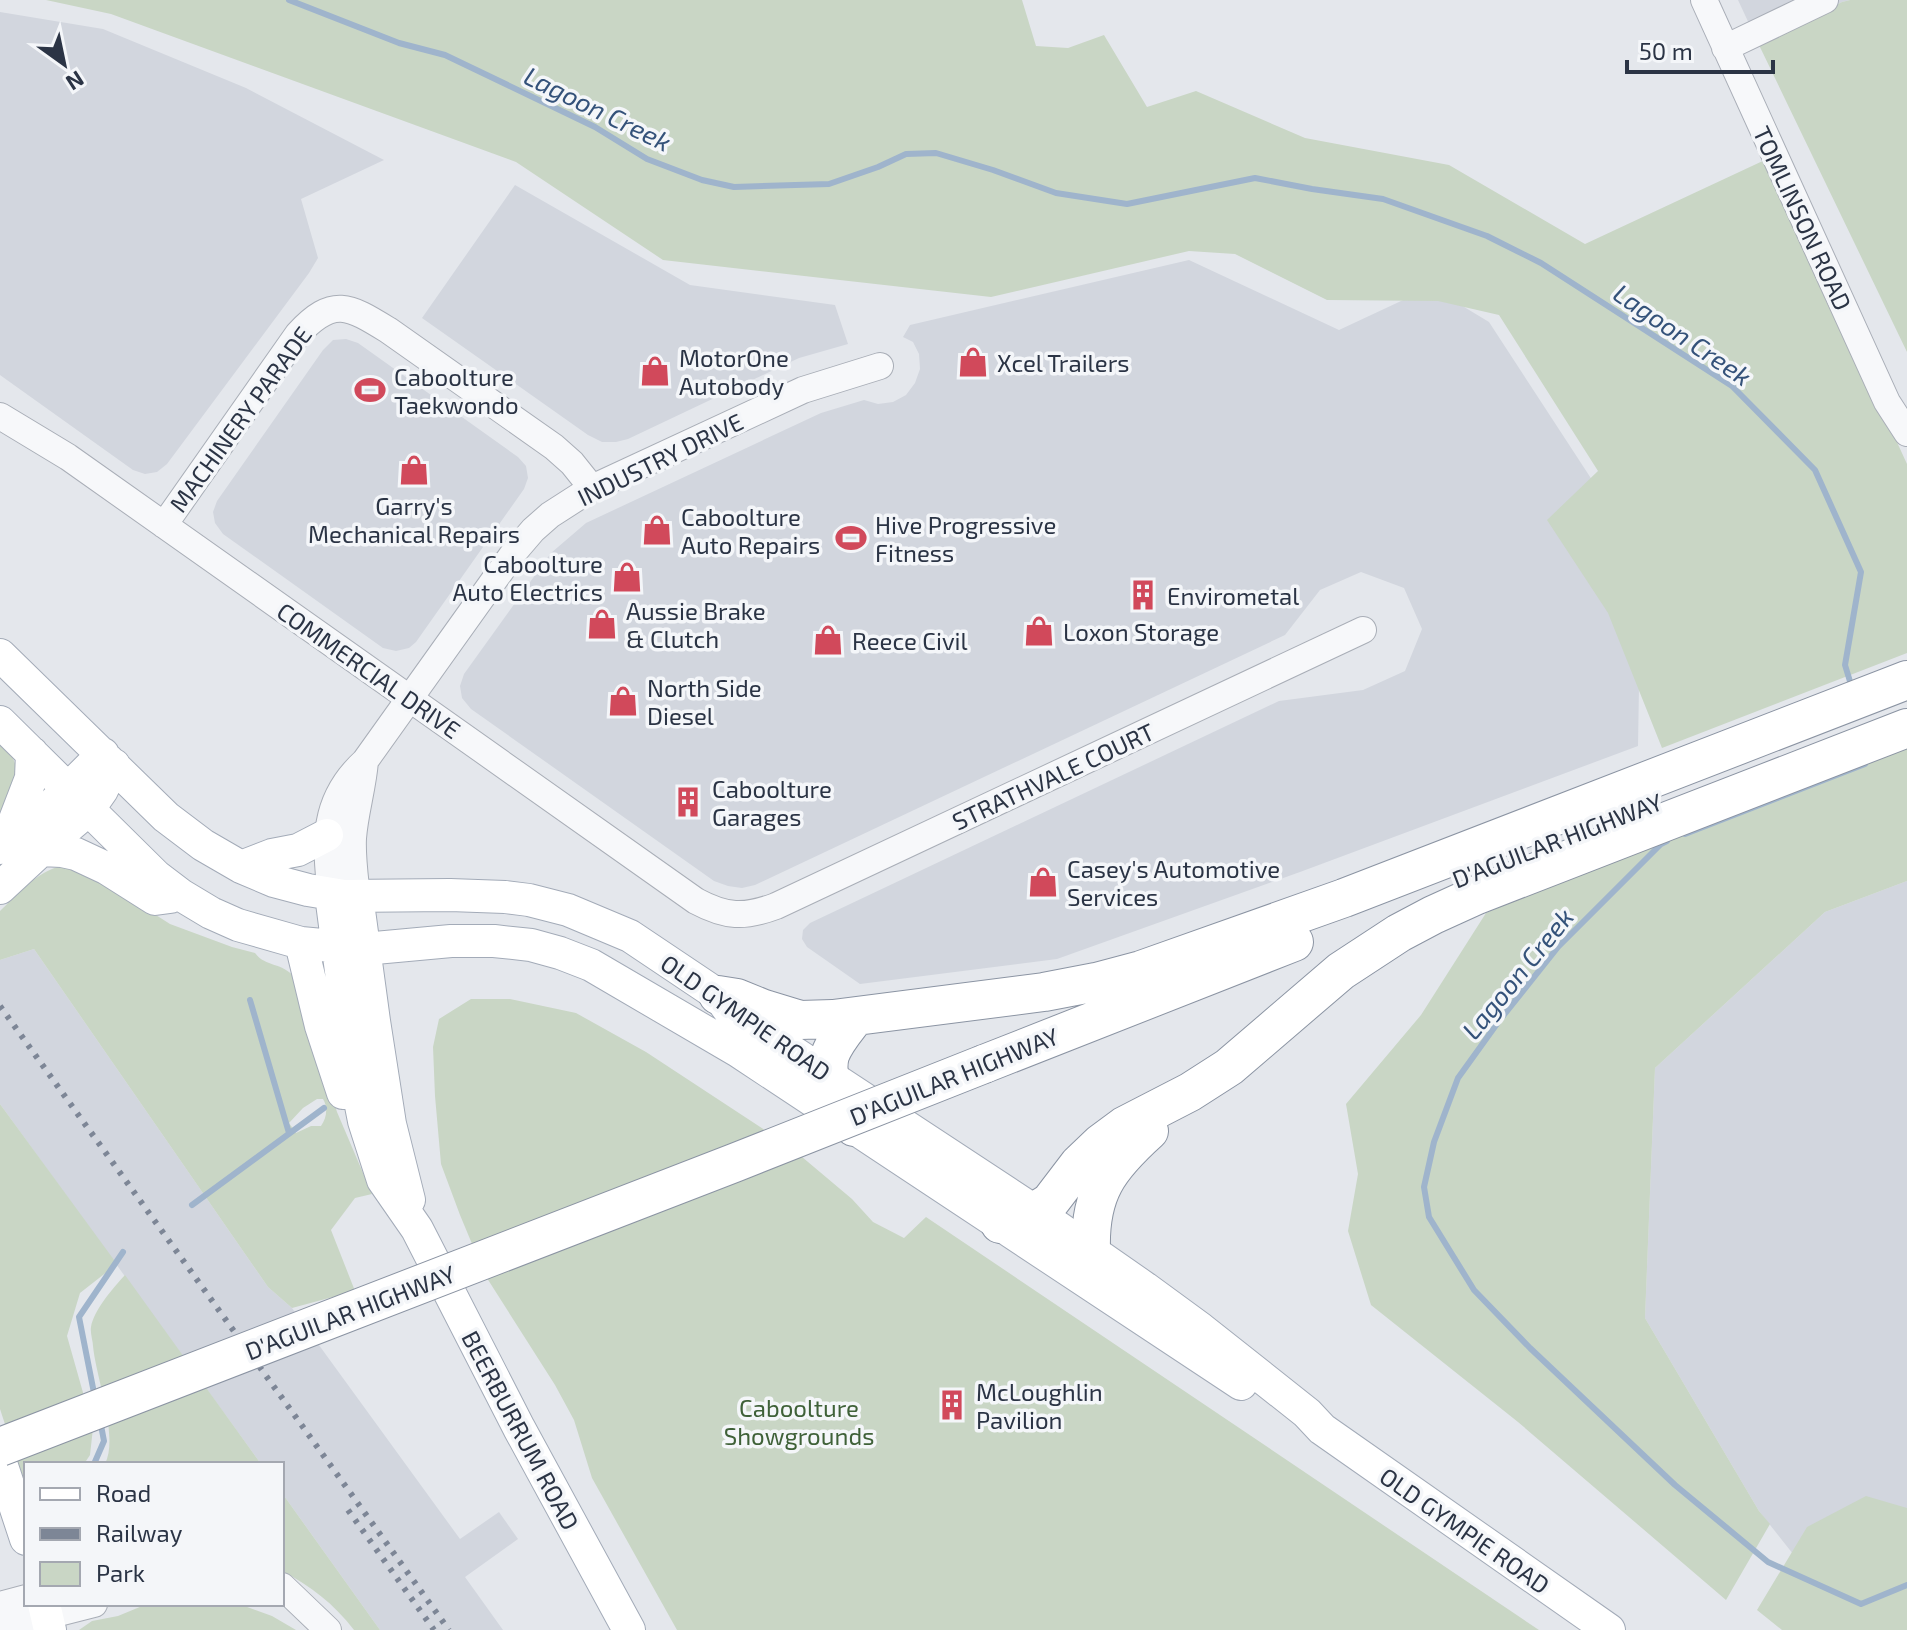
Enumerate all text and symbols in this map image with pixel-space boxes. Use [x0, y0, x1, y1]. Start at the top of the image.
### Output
north arrow [24, 24, 104, 104]
scale bar [1627, 24, 1773, 74]
text: 50 m [1639, 36, 1693, 65]
water label: Lagoon Creek [520, 59, 676, 157]
text: N [62, 66, 89, 97]
street label: TOMLINSON ROAD [1748, 121, 1858, 315]
water label: Lagoon Creek [1608, 277, 1758, 391]
street label: MACHINERY PARADE [163, 320, 317, 518]
place label: MotorOne Autobody [679, 343, 789, 400]
shop icon: Xcel Trailers [956, 345, 990, 379]
place label: Xcel Trailers [997, 348, 1129, 377]
shop icon: MotorOne Autobody [638, 354, 672, 388]
place label: Caboolture Taekwondo [394, 362, 519, 419]
sports icon: Caboolture Taekwondo [353, 373, 387, 407]
street label: INDUSTRY DRIVE [572, 406, 748, 512]
shop icon: Garry's Mechanical Repairs [397, 453, 431, 487]
place label: Garry's Mechanical Repairs [308, 491, 520, 548]
place label: Caboolture Auto Repairs [681, 502, 820, 559]
place label: Hive Progressive Fitness [875, 510, 1056, 567]
shop icon: Caboolture Auto Repairs [640, 513, 674, 547]
sports icon: Hive Progressive Fitness [834, 521, 868, 555]
place label: Caboolture Auto Electrics [452, 549, 603, 606]
shop icon: Caboolture Auto Electrics [610, 560, 644, 594]
building icon: Envirometal [1126, 578, 1160, 612]
place label: Envirometal [1167, 581, 1299, 610]
street label: COMMERCIAL DRIVE [272, 596, 466, 744]
place label: Aussie Brake & Clutch [626, 596, 766, 653]
shop icon: Aussie Brake & Clutch [585, 607, 619, 641]
shop icon: Loxon Storage [1022, 614, 1056, 648]
place label: Loxon Storage [1063, 617, 1219, 646]
shop icon: Reece Civil [811, 623, 845, 657]
place label: Reece Civil [852, 626, 968, 655]
place label: North Side Diesel [647, 673, 762, 730]
shop icon: North Side Diesel [606, 684, 640, 718]
street label: STRATHVALE COURT [947, 716, 1159, 836]
place label: Caboolture Garages [712, 774, 832, 831]
building icon: Caboolture Garages [671, 785, 705, 819]
street label: D'AGUILAR HIGHWAY [1448, 786, 1666, 893]
place label: Casey's Automotive Services [1067, 854, 1280, 911]
shop icon: Casey's Automotive Services [1026, 865, 1060, 899]
water label: Lagoon Creek [1455, 901, 1579, 1045]
street label: OLD GYMPIE ROAD [656, 948, 836, 1086]
street label: D'AGUILAR HIGHWAY [845, 1021, 1063, 1131]
street label: D'AGUILAR HIGHWAY [241, 1258, 459, 1365]
street label: BEERBURRUM ROAD [456, 1326, 586, 1534]
place label: McLoughlin Pavilion [976, 1377, 1103, 1434]
building icon: McLoughlin Pavilion [935, 1388, 969, 1422]
park label: Caboolture Showgrounds [724, 1393, 874, 1450]
street label: OLD GYMPIE ROAD [1375, 1461, 1555, 1599]
legend [24, 1462, 284, 1606]
text: Road [96, 1478, 151, 1507]
text: Railway [96, 1518, 183, 1547]
text: Park [96, 1558, 145, 1587]

